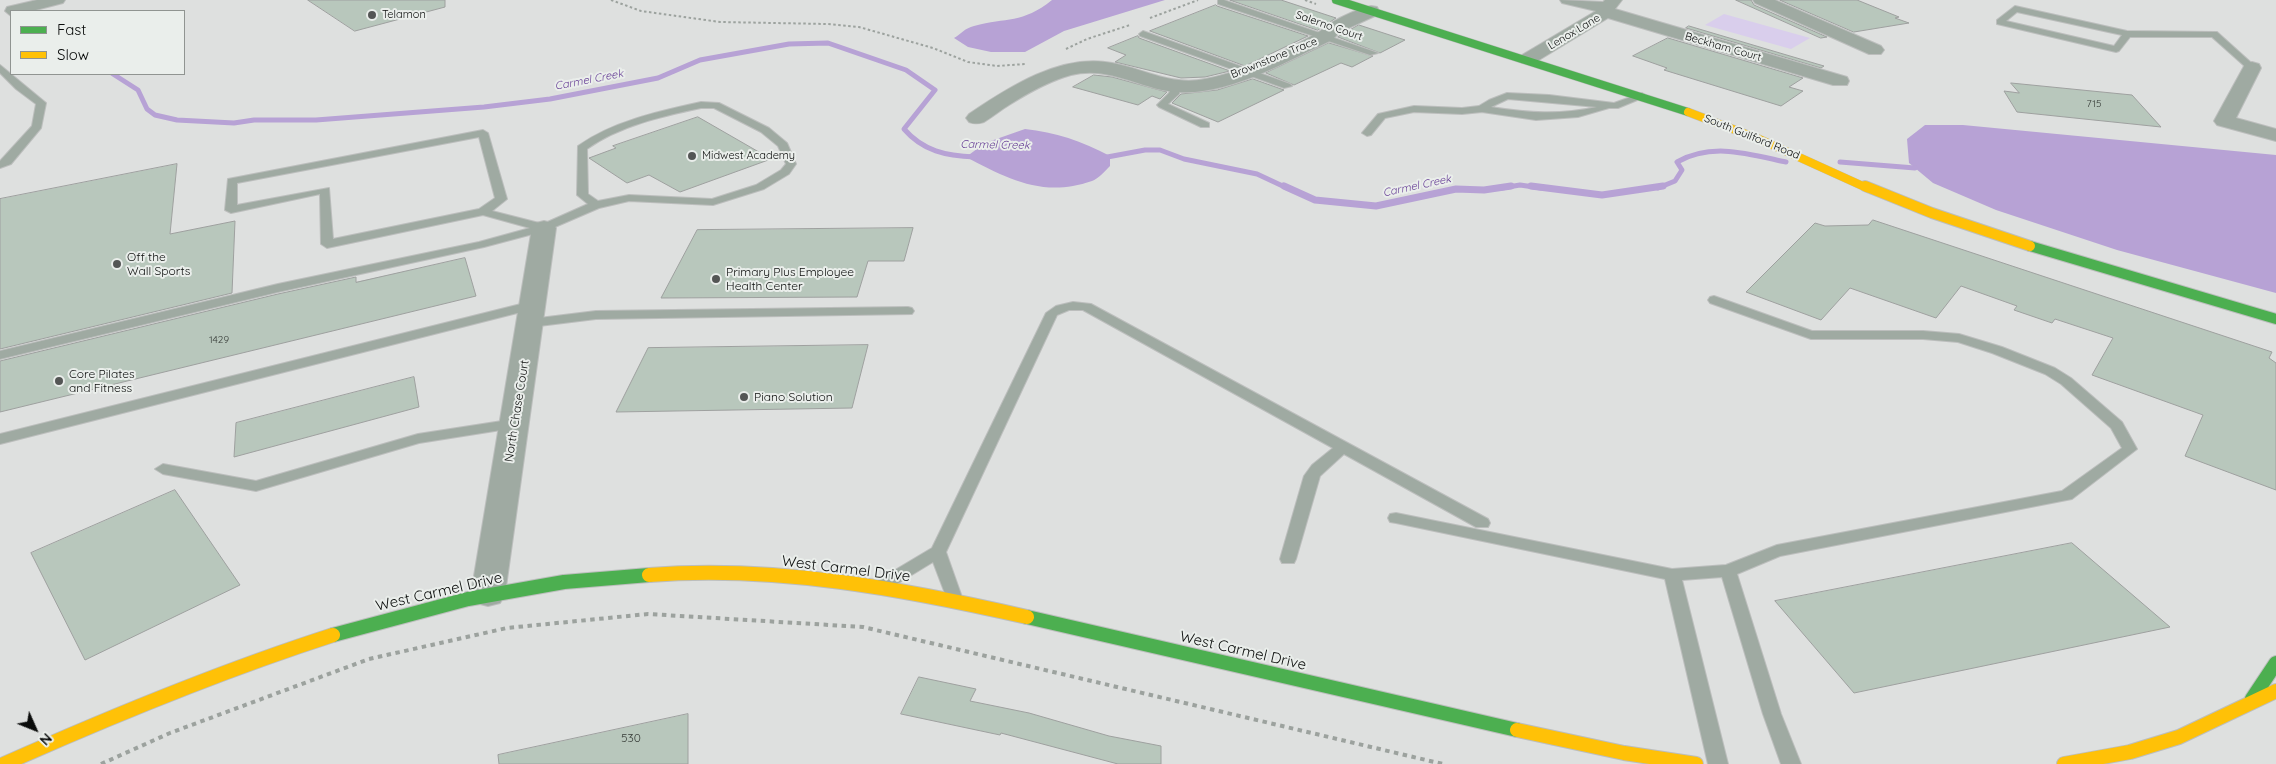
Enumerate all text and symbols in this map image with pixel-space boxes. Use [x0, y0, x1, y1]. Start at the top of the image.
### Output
place label: Telamon [382, 8, 426, 22]
street label: Salerno Court [1294, 8, 1364, 44]
marker: Telamon [366, 9, 378, 21]
legend [10, 10, 185, 75]
street label: Lenox Lane [1546, 11, 1602, 53]
text: Fast [57, 20, 86, 39]
street label: Beckham Court [1683, 30, 1763, 64]
street label: Brownstone Trace [1229, 35, 1319, 81]
text: Slow [57, 45, 89, 64]
water label: Carmel Creek [554, 67, 624, 93]
house number: 715 [2087, 98, 2101, 110]
street label: South Guilford Road [1702, 112, 1802, 162]
water label: Carmel Creek [960, 138, 1030, 152]
place label: Midwest Academy [702, 149, 795, 163]
marker: Midwest Academy [686, 150, 698, 162]
water label: Carmel Creek [1382, 172, 1452, 200]
place label: Off the Wall Sports [127, 250, 190, 278]
marker: Off the Wall Sports [111, 258, 123, 270]
place label: Primary Plus Employee Health Center [726, 265, 854, 293]
marker: Primary Plus Employee Health Center [710, 273, 722, 285]
house number: 1429 [209, 334, 229, 346]
street label: North Chase Court [502, 359, 532, 463]
place label: Core Pilates and Fitness [69, 367, 135, 395]
marker: Core Pilates and Fitness [53, 375, 65, 387]
place label: Piano Solution [754, 390, 833, 404]
marker: Piano Solution [738, 391, 750, 403]
street label: West Carmel Drive [781, 552, 911, 586]
street label: West Carmel Drive [374, 569, 504, 615]
street label: West Carmel Drive [1178, 628, 1308, 674]
north arrow [10, 704, 60, 754]
text: N [36, 729, 56, 749]
house number: 530 [621, 731, 641, 745]

